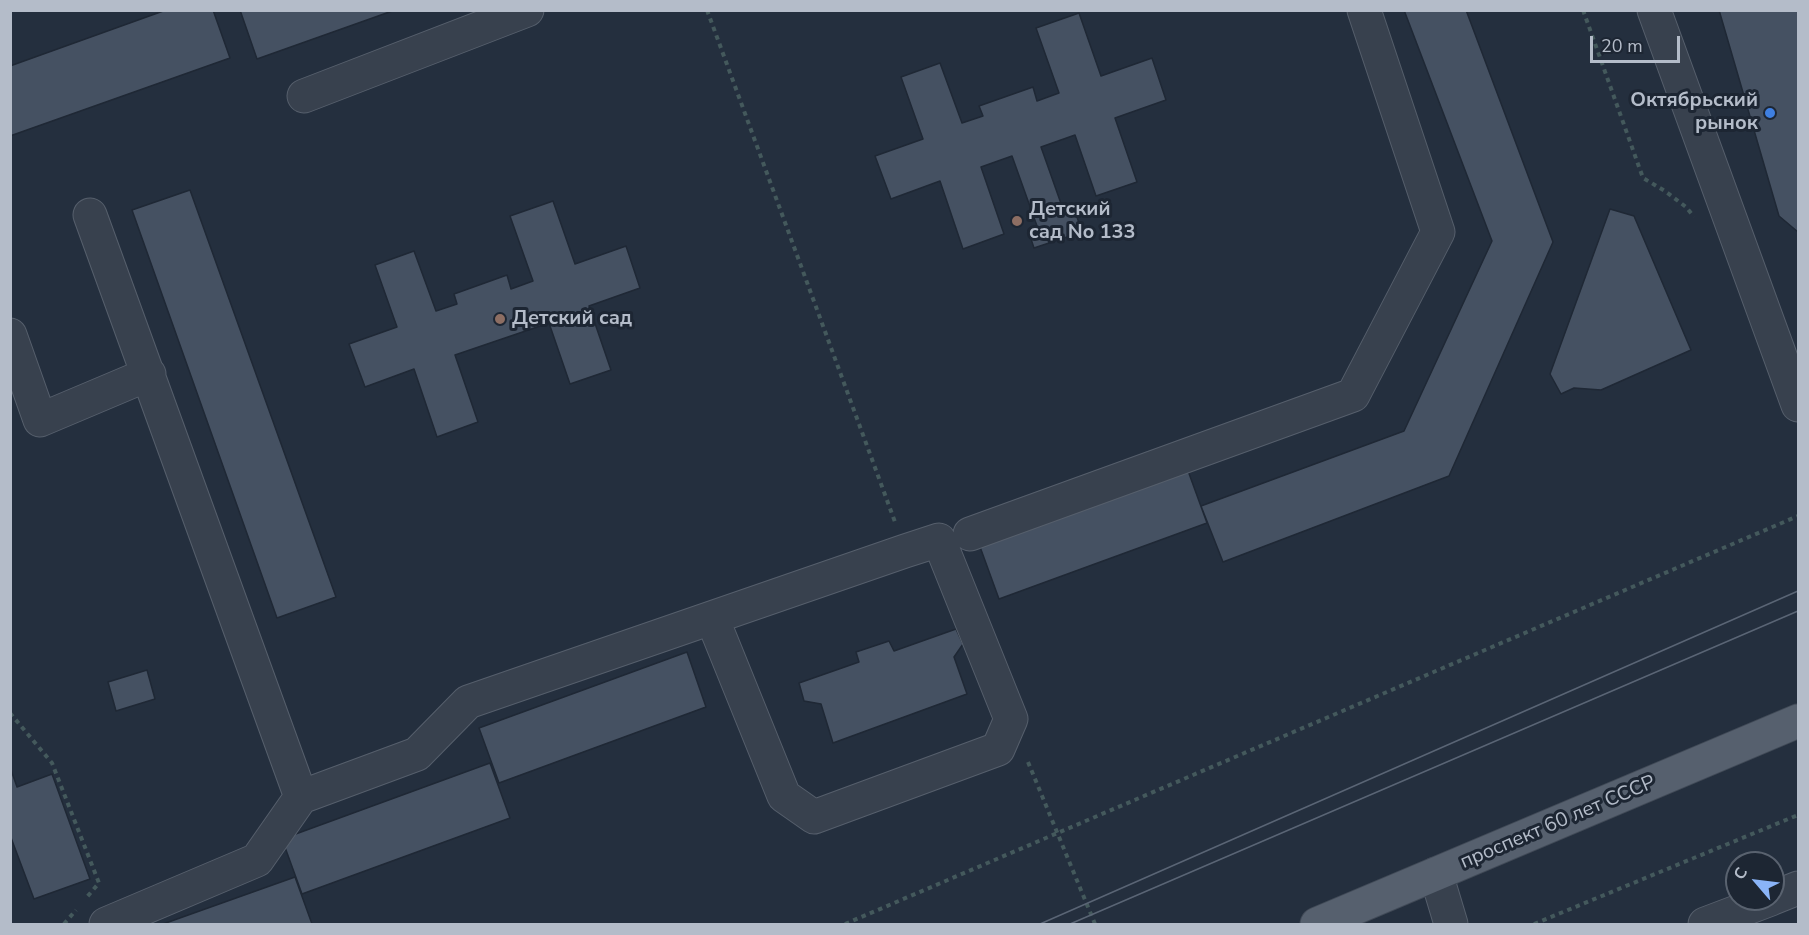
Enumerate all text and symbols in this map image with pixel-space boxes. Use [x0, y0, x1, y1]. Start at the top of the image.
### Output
scale bar [1593, 24, 1683, 62]
text: 20 m [1601, 34, 1643, 58]
place label: Октябрьский рынок [1630, 89, 1758, 136]
marker: Октябрьский рынок [1763, 106, 1777, 120]
place label: Детский сад No 133 [1029, 198, 1136, 245]
marker: Детский сад No 133 [1010, 214, 1024, 228]
place label: Детский сад [512, 307, 632, 331]
marker: Детский сад [493, 312, 507, 326]
street label: проспект 60 лет СССР [1457, 771, 1659, 875]
north arrow [1725, 851, 1785, 911]
text: С [1729, 864, 1753, 883]

